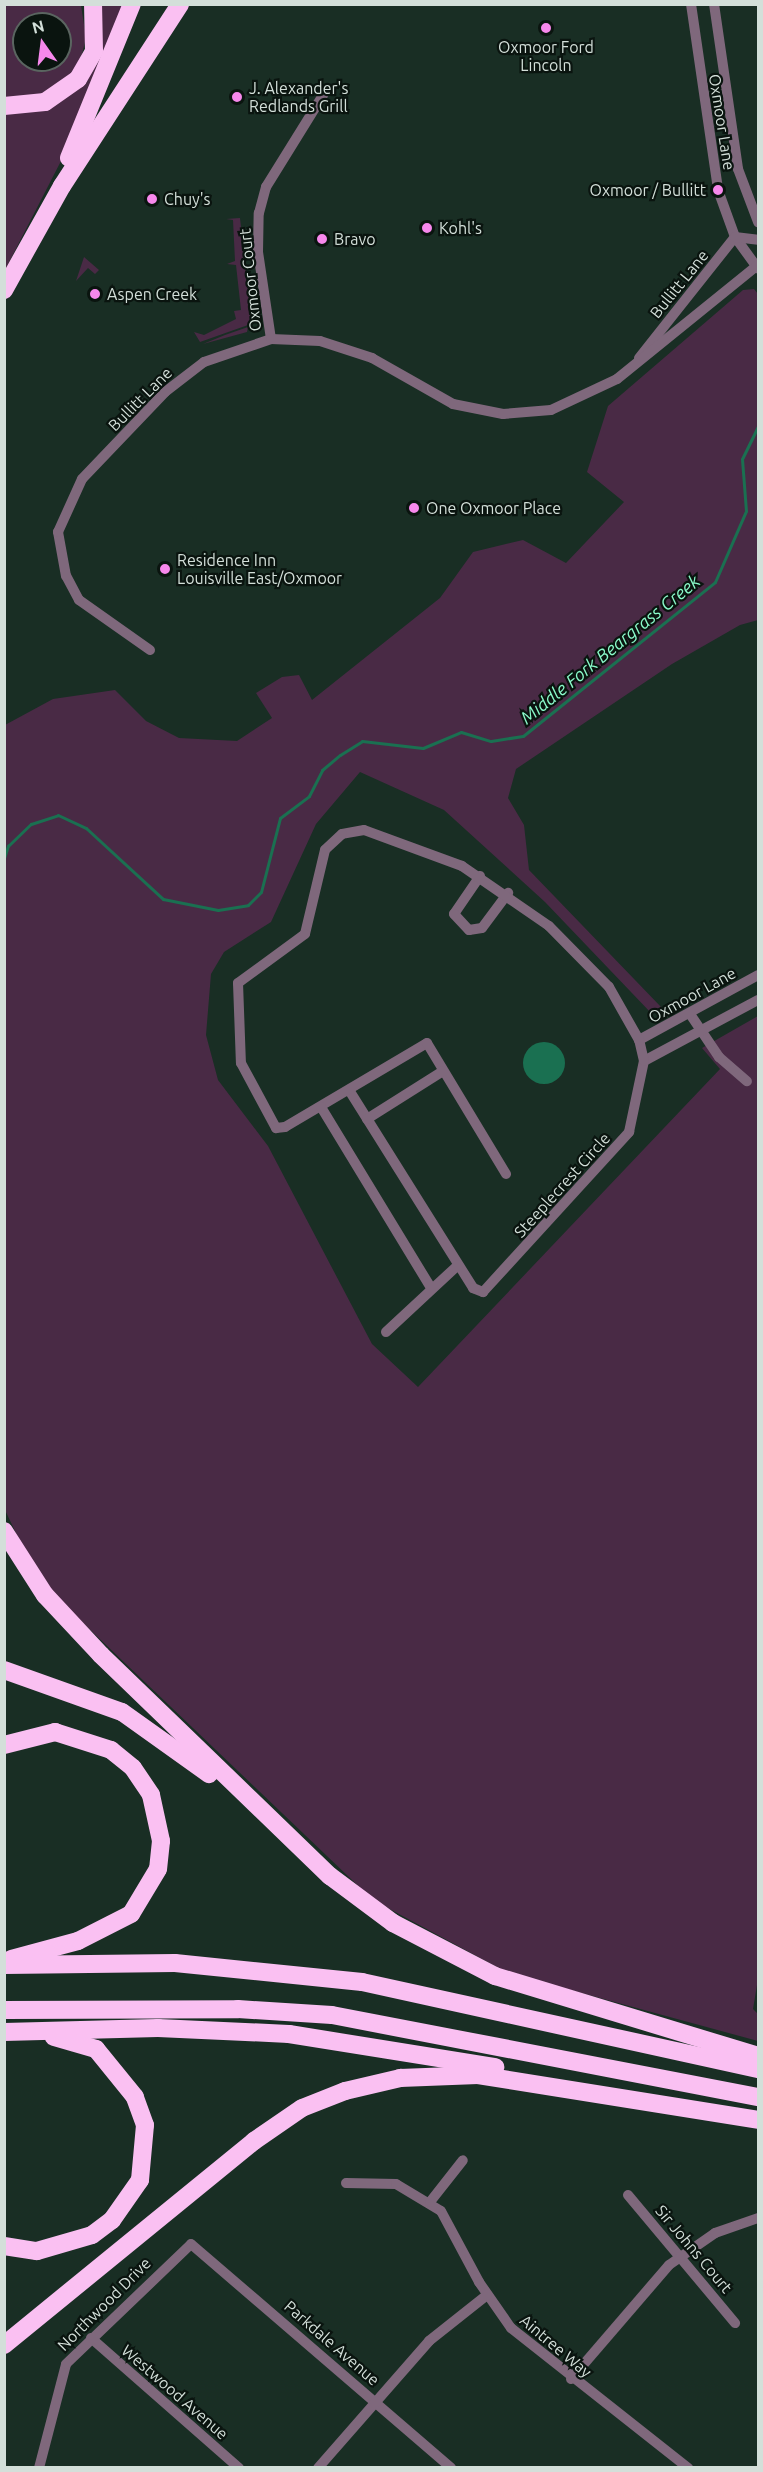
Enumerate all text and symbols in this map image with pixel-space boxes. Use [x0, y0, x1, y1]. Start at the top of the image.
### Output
north arrow [12, 12, 72, 72]
text: N [30, 16, 46, 37]
marker: Oxmoor Ford Lincoln [539, 21, 553, 35]
place label: Oxmoor Ford Lincoln [498, 37, 594, 75]
street label: Oxmoor Lane [705, 73, 739, 171]
place label: J. Alexander's Redlands Grill [249, 78, 348, 116]
marker: J. Alexander's Redlands Grill [230, 90, 244, 104]
place label: Oxmoor / Bullitt [590, 180, 706, 200]
marker: Oxmoor / Bullitt [711, 183, 725, 197]
place label: Chuy's [164, 189, 211, 209]
marker: Chuy's [145, 192, 159, 206]
place label: Kohl's [439, 218, 482, 238]
marker: Kohl's [420, 221, 434, 235]
street label: Oxmoor Court [235, 228, 265, 332]
place label: Bravo [334, 229, 376, 249]
marker: Bravo [315, 232, 329, 246]
street label: Bullitt Lane [646, 246, 712, 322]
place label: Aspen Creek [107, 284, 197, 304]
marker: Aspen Creek [88, 287, 102, 301]
street label: Bullitt Lane [104, 363, 176, 435]
place label: One Oxmoor Place [426, 498, 561, 518]
marker: One Oxmoor Place [407, 501, 421, 515]
place label: Residence Inn Louisville East/Oxmoor [177, 550, 342, 588]
marker: Residence Inn Louisville East/Oxmoor [158, 562, 172, 576]
water label: Middle Fork Beargrass Creek [516, 570, 704, 728]
street label: Oxmoor Lane [645, 963, 739, 1027]
street label: Steeplecrest Circle [510, 1129, 614, 1241]
street label: Sir Johns Court [652, 2201, 736, 2297]
street label: Northwood Drive [53, 2253, 155, 2355]
street label: Parkdale Avenue [281, 2296, 383, 2390]
street label: Aintree Way [516, 2311, 596, 2381]
street label: Westwood Avenue [118, 2341, 232, 2443]

